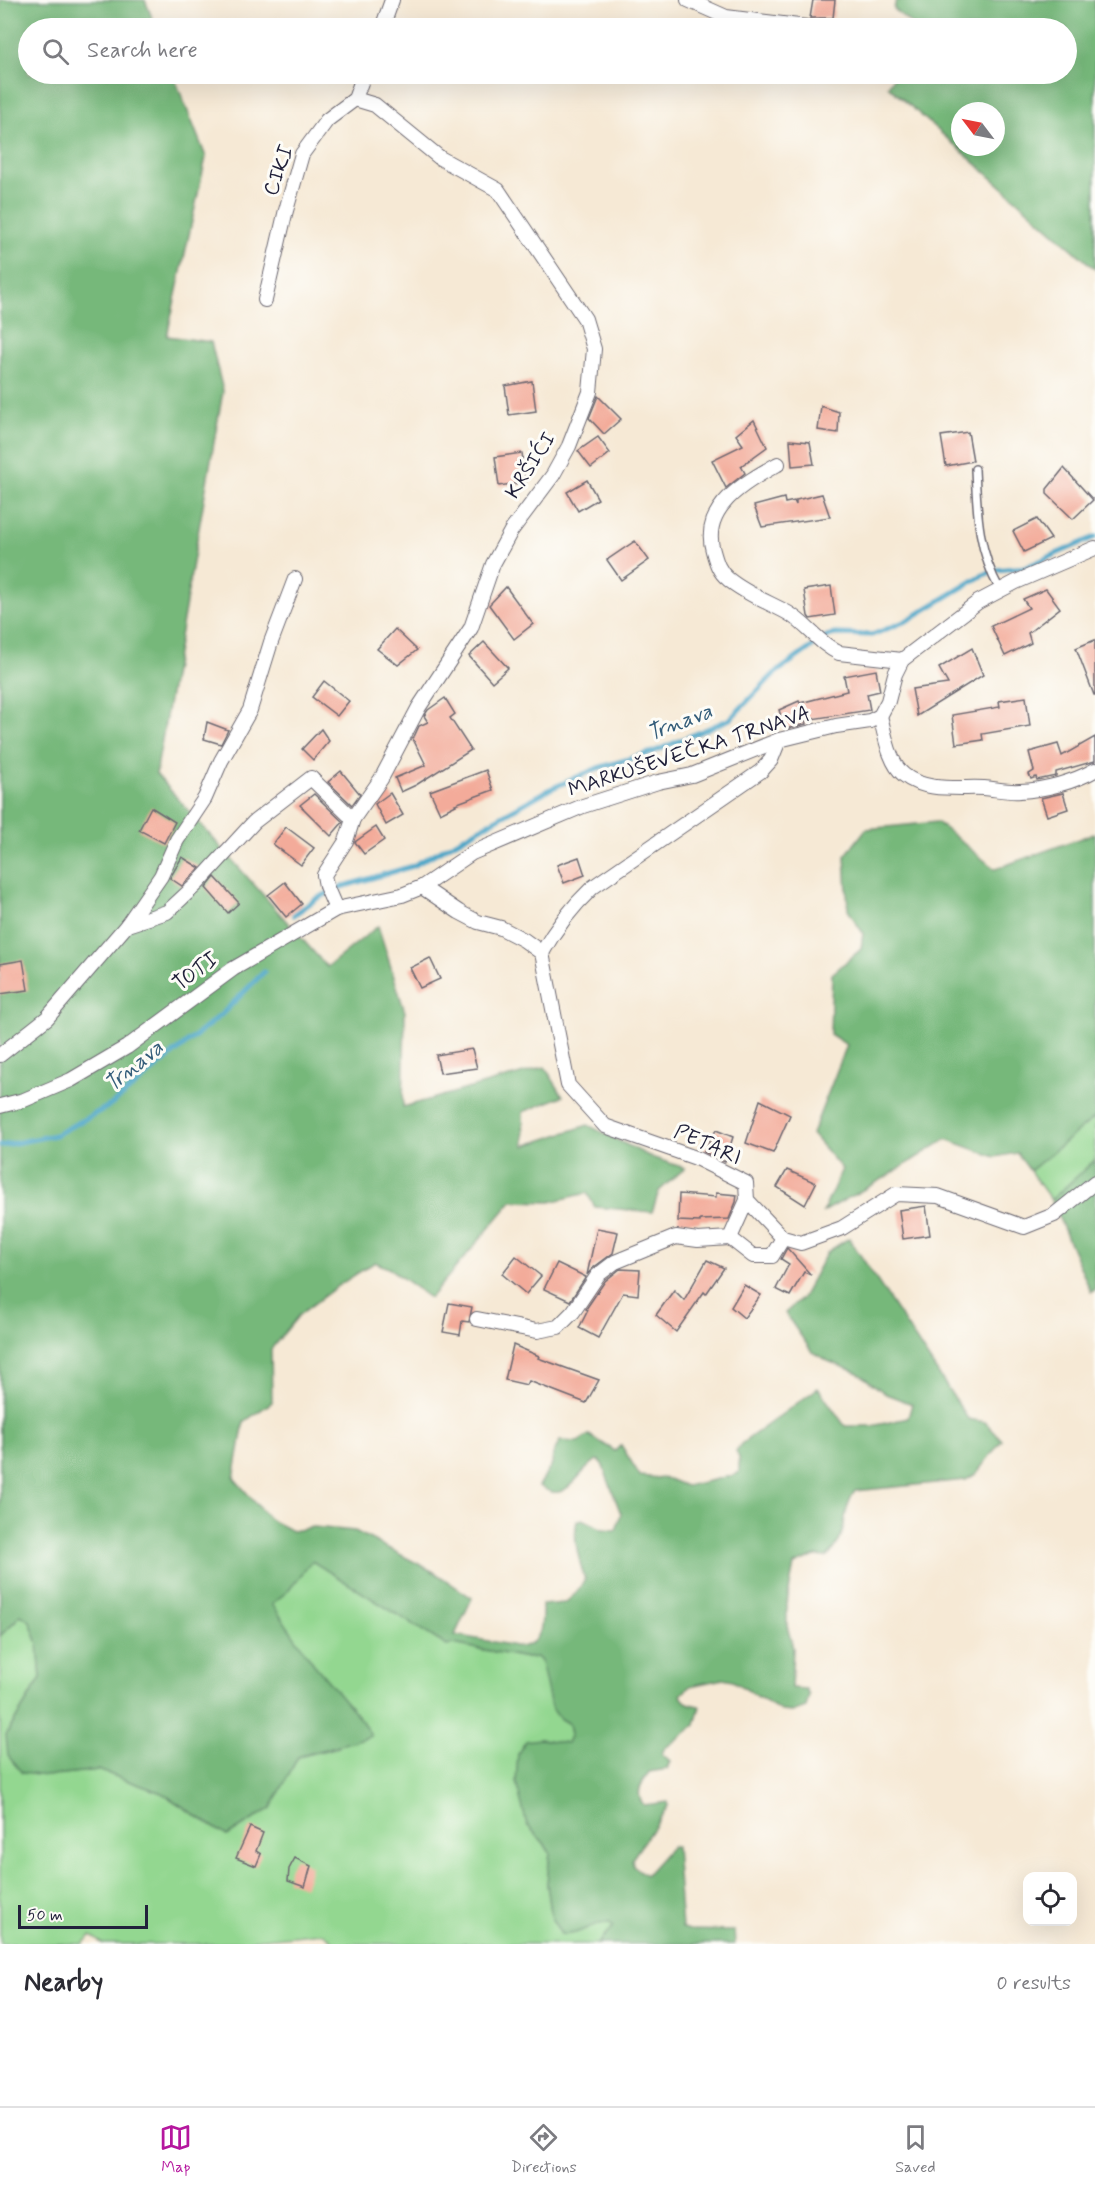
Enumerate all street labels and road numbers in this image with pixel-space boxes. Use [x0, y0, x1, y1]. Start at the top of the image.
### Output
street label: CIKI [257, 141, 301, 200]
street label: KRŠIĆI [499, 427, 563, 504]
street label: MARKUŠEVEČKA TRNAVA [564, 699, 814, 804]
street label: TOTI [167, 946, 224, 998]
street label: PETARI [669, 1118, 746, 1172]

